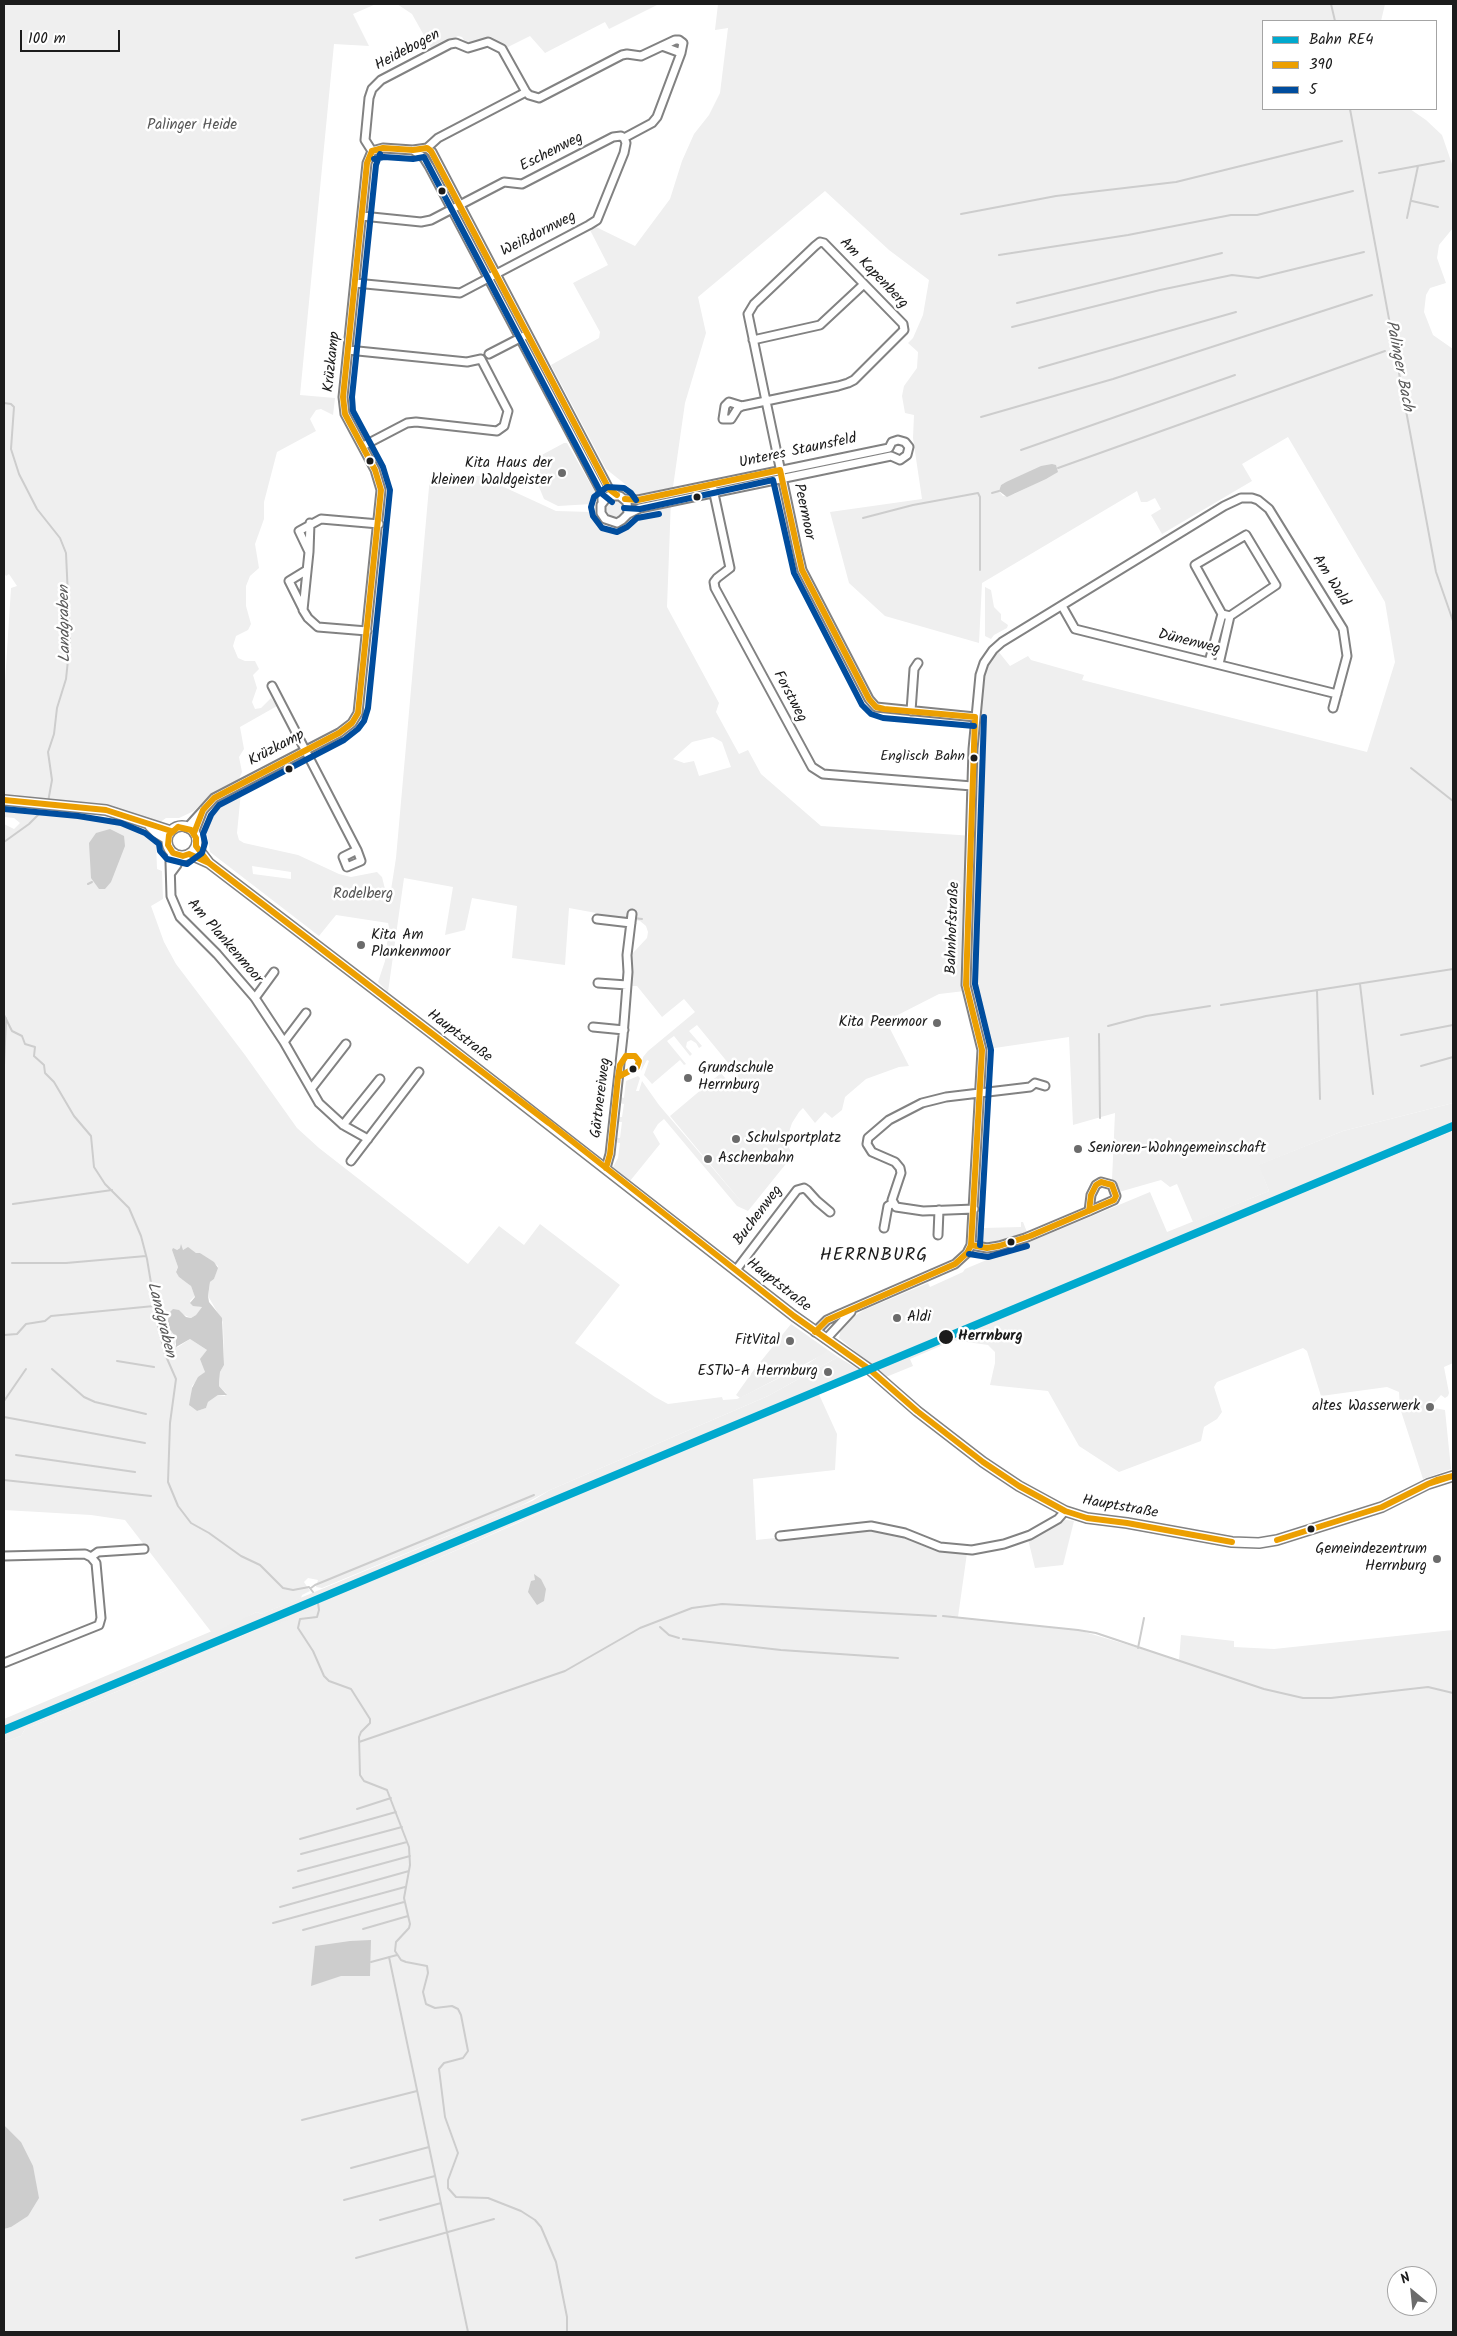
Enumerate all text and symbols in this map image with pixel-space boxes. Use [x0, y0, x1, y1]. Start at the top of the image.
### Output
scale bar [22, 20, 122, 52]
legend [1262, 20, 1437, 110]
street label: Heidebogen [372, 26, 444, 76]
text: 100 m [28, 27, 66, 51]
text: Bahn RE4 [1309, 28, 1373, 52]
text: 390 [1309, 53, 1332, 77]
text: 5 [1309, 78, 1317, 102]
park label: Palinger Heide [147, 117, 237, 135]
street label: Eschenweg [517, 129, 587, 177]
unlabelled marker [437, 186, 447, 196]
street label: Weißdornweg [498, 208, 580, 262]
street label: Am Kapenberg [835, 235, 911, 313]
water label: Palinger Bach [1380, 319, 1416, 413]
street label: Krüzkamp [321, 331, 345, 393]
street label: Unteres Staunsfeld [738, 431, 858, 473]
place label: Kita Haus der kleinen Waldgeister [431, 455, 552, 490]
unlabelled marker [365, 456, 375, 466]
marker: Kita Haus der kleinen Waldgeister [556, 467, 568, 479]
street label: Peermoor [788, 482, 818, 542]
unlabelled marker [692, 492, 702, 502]
street label: Am Wald [1307, 552, 1353, 610]
water label: Landgraben [56, 585, 76, 663]
street label: Dünenweg [1156, 627, 1222, 659]
street label: Forstweg [768, 668, 810, 726]
street label: Krüzkamp [246, 727, 308, 771]
place label: Englisch Bahn [880, 750, 965, 766]
marker: Englisch Bahn [969, 753, 979, 763]
unlabelled marker [284, 764, 294, 774]
street label: Bahnhofstraße [943, 881, 965, 975]
park label: Rodelberg [333, 886, 393, 904]
street label: Am Plankenmoor [182, 896, 266, 988]
place label: Kita Am Plankenmoor [371, 927, 450, 962]
marker: Kita Am Plankenmoor [355, 939, 367, 951]
street label: Hauptstraße [423, 1007, 495, 1067]
place label: Kita Peermoor [839, 1014, 927, 1032]
marker: Kita Peermoor [931, 1017, 943, 1029]
street label: Gärtnereiweg [588, 1057, 616, 1139]
place label: Grundschule Herrnburg [698, 1060, 774, 1095]
unlabelled marker [628, 1064, 638, 1074]
marker: Grundschule Herrnburg [682, 1072, 694, 1084]
place label: Schulsportplatz [746, 1130, 841, 1148]
marker: Schulsportplatz [730, 1133, 742, 1145]
place label: Senioren-Wohngemeinschaft [1088, 1140, 1266, 1158]
marker: Senioren-Wohngemeinschaft [1072, 1143, 1084, 1155]
place label: Aschenbahn [718, 1150, 794, 1168]
marker: Aschenbahn [702, 1153, 714, 1165]
street label: Buchenweg [731, 1183, 787, 1249]
unlabelled marker [1006, 1237, 1016, 1247]
district label: HERRNBURG [819, 1246, 929, 1268]
street label: Hauptstraße [742, 1255, 814, 1317]
water label: Landgraben [141, 1280, 179, 1360]
place label: Aldi [907, 1309, 931, 1327]
marker: Aldi [891, 1312, 903, 1324]
marker: Herrnburg [937, 1328, 955, 1346]
place label: Herrnburg [958, 1328, 1023, 1346]
place label: FitVital [735, 1332, 780, 1350]
marker: FitVital [784, 1335, 796, 1347]
place label: ESTW-A Herrnburg [698, 1363, 818, 1381]
marker: ESTW-A Herrnburg [822, 1366, 834, 1378]
place label: altes Wasserwerk [1312, 1398, 1420, 1416]
marker: altes Wasserwerk [1424, 1401, 1436, 1413]
street label: Hauptstraße [1081, 1492, 1159, 1524]
unlabelled marker [1306, 1524, 1316, 1534]
place label: Gemeindezentrum Herrnburg [1315, 1541, 1427, 1576]
marker: Gemeindezentrum Herrnburg [1431, 1553, 1443, 1565]
north arrow [1387, 2266, 1437, 2316]
text: N [1396, 2267, 1414, 2290]

